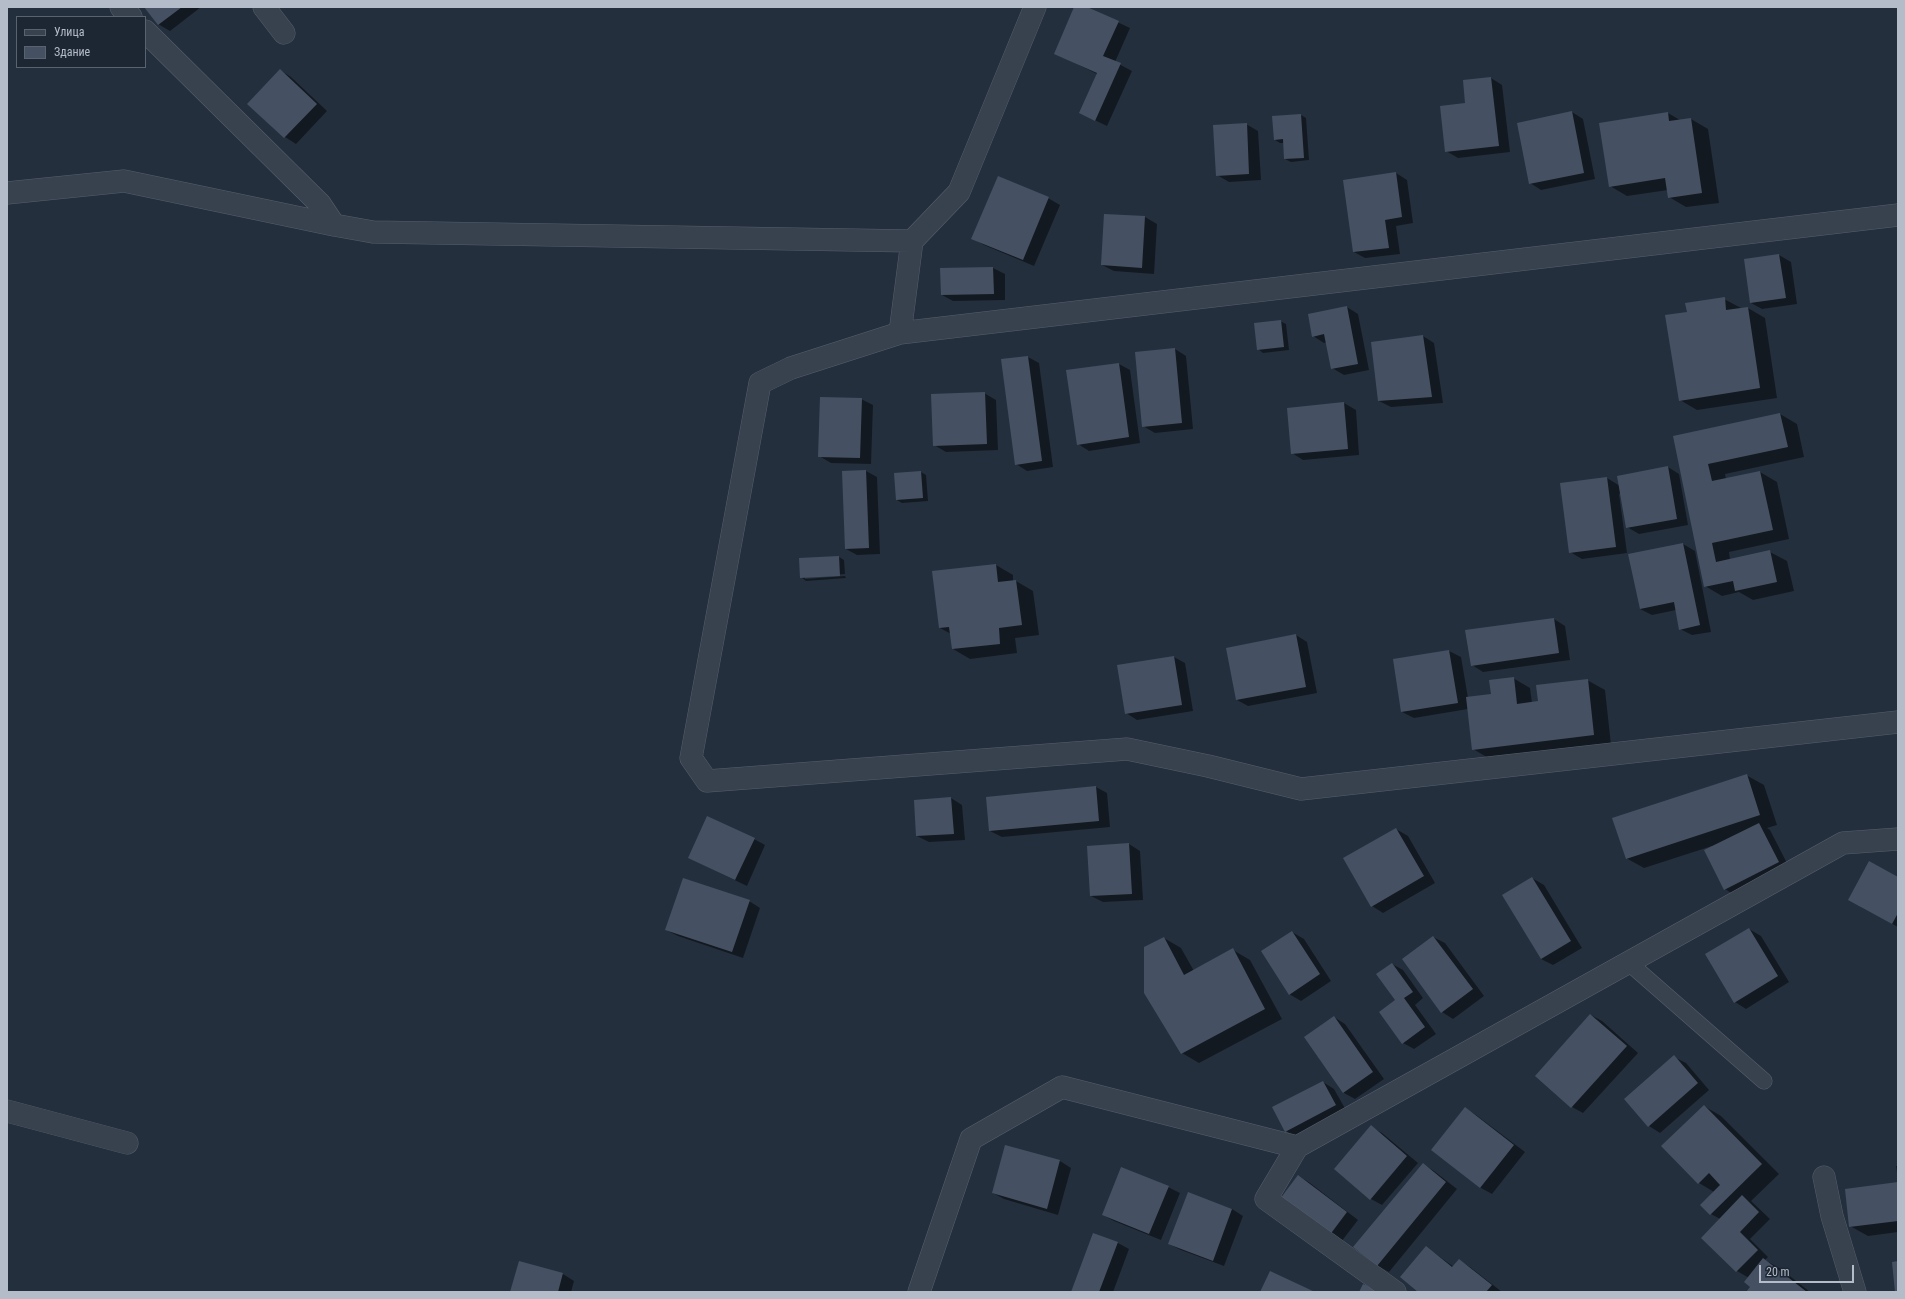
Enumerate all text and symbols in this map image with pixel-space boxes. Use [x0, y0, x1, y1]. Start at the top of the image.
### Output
legend [16, 16, 146, 68]
text: Улица [54, 25, 84, 39]
text: Здание [54, 45, 90, 59]
scale bar [1761, 1257, 1856, 1283]
text: 20 m [1766, 1265, 1790, 1279]

